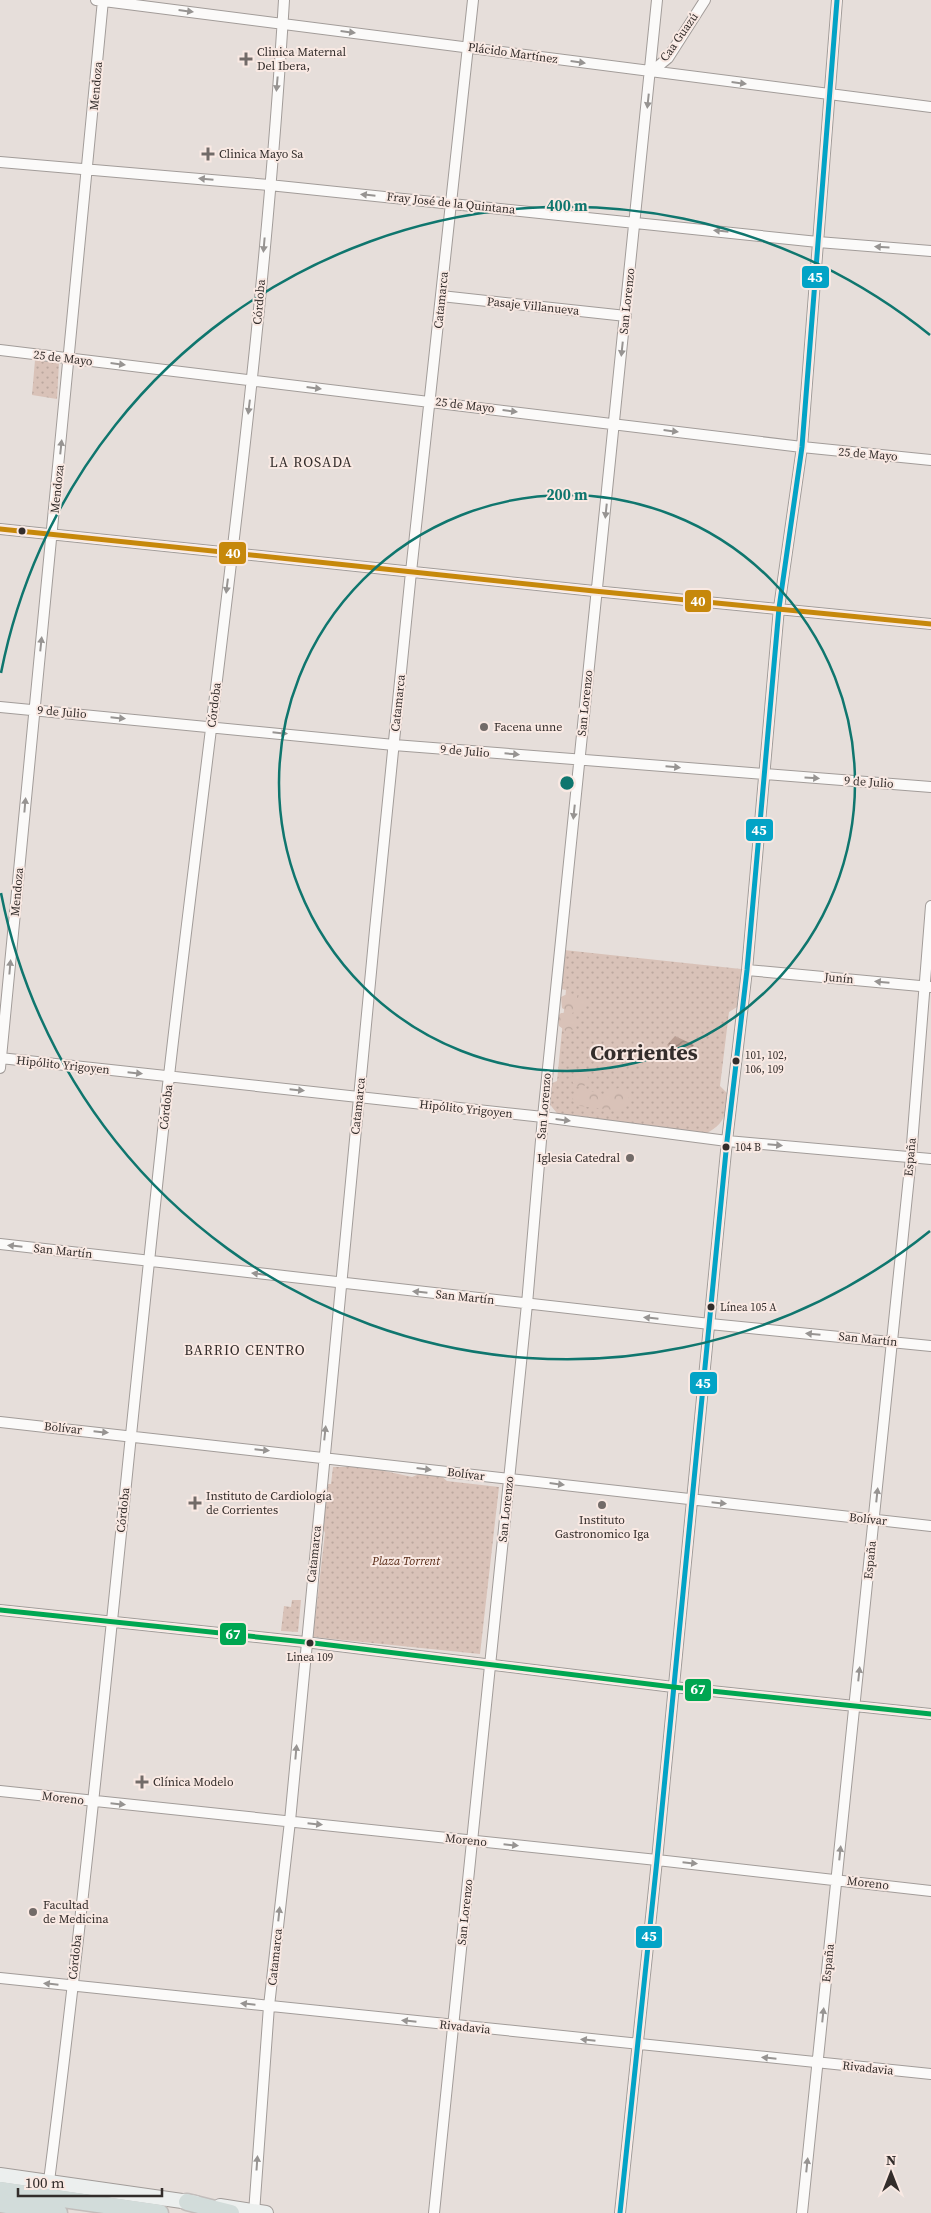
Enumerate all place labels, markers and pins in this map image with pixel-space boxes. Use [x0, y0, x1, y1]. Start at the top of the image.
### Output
place label: Clinica Maternal Del Ibera, [257, 44, 347, 74]
marker: Clinica Maternal Del Ibera, [239, 52, 253, 66]
place label: Clinica Mayo Sa [219, 146, 304, 162]
marker: Clinica Mayo Sa [201, 147, 215, 161]
unlabelled marker [17, 526, 27, 536]
place label: Facena unne [494, 719, 562, 735]
marker: Facena unne [478, 721, 490, 733]
centre of rings [558, 774, 576, 792]
place label: 101, 102, 106, 109 [745, 1048, 787, 1077]
marker: 101, 102, 106, 109 [731, 1056, 741, 1066]
place label: 104 B [735, 1140, 761, 1155]
marker: 104 B [721, 1142, 731, 1152]
place label: Iglesia Catedral [537, 1150, 620, 1166]
marker: Iglesia Catedral [624, 1152, 636, 1164]
place label: Línea 105 A [720, 1300, 777, 1315]
marker: Línea 105 A [706, 1302, 716, 1312]
place label: Instituto de Cardiología de Corrientes [206, 1488, 333, 1518]
marker: Instituto de Cardiología de Corrientes [188, 1496, 202, 1510]
marker: Instituto Gastronomico Iga [596, 1499, 608, 1511]
place label: Instituto Gastronomico Iga [555, 1512, 650, 1542]
marker: Linea 109 [305, 1638, 315, 1648]
place label: Linea 109 [287, 1650, 333, 1665]
place label: Clínica Modelo [153, 1774, 234, 1790]
marker: Clínica Modelo [135, 1775, 149, 1789]
place label: Facultad de Medicina [43, 1897, 110, 1927]
marker: Facultad de Medicina [27, 1906, 39, 1918]

